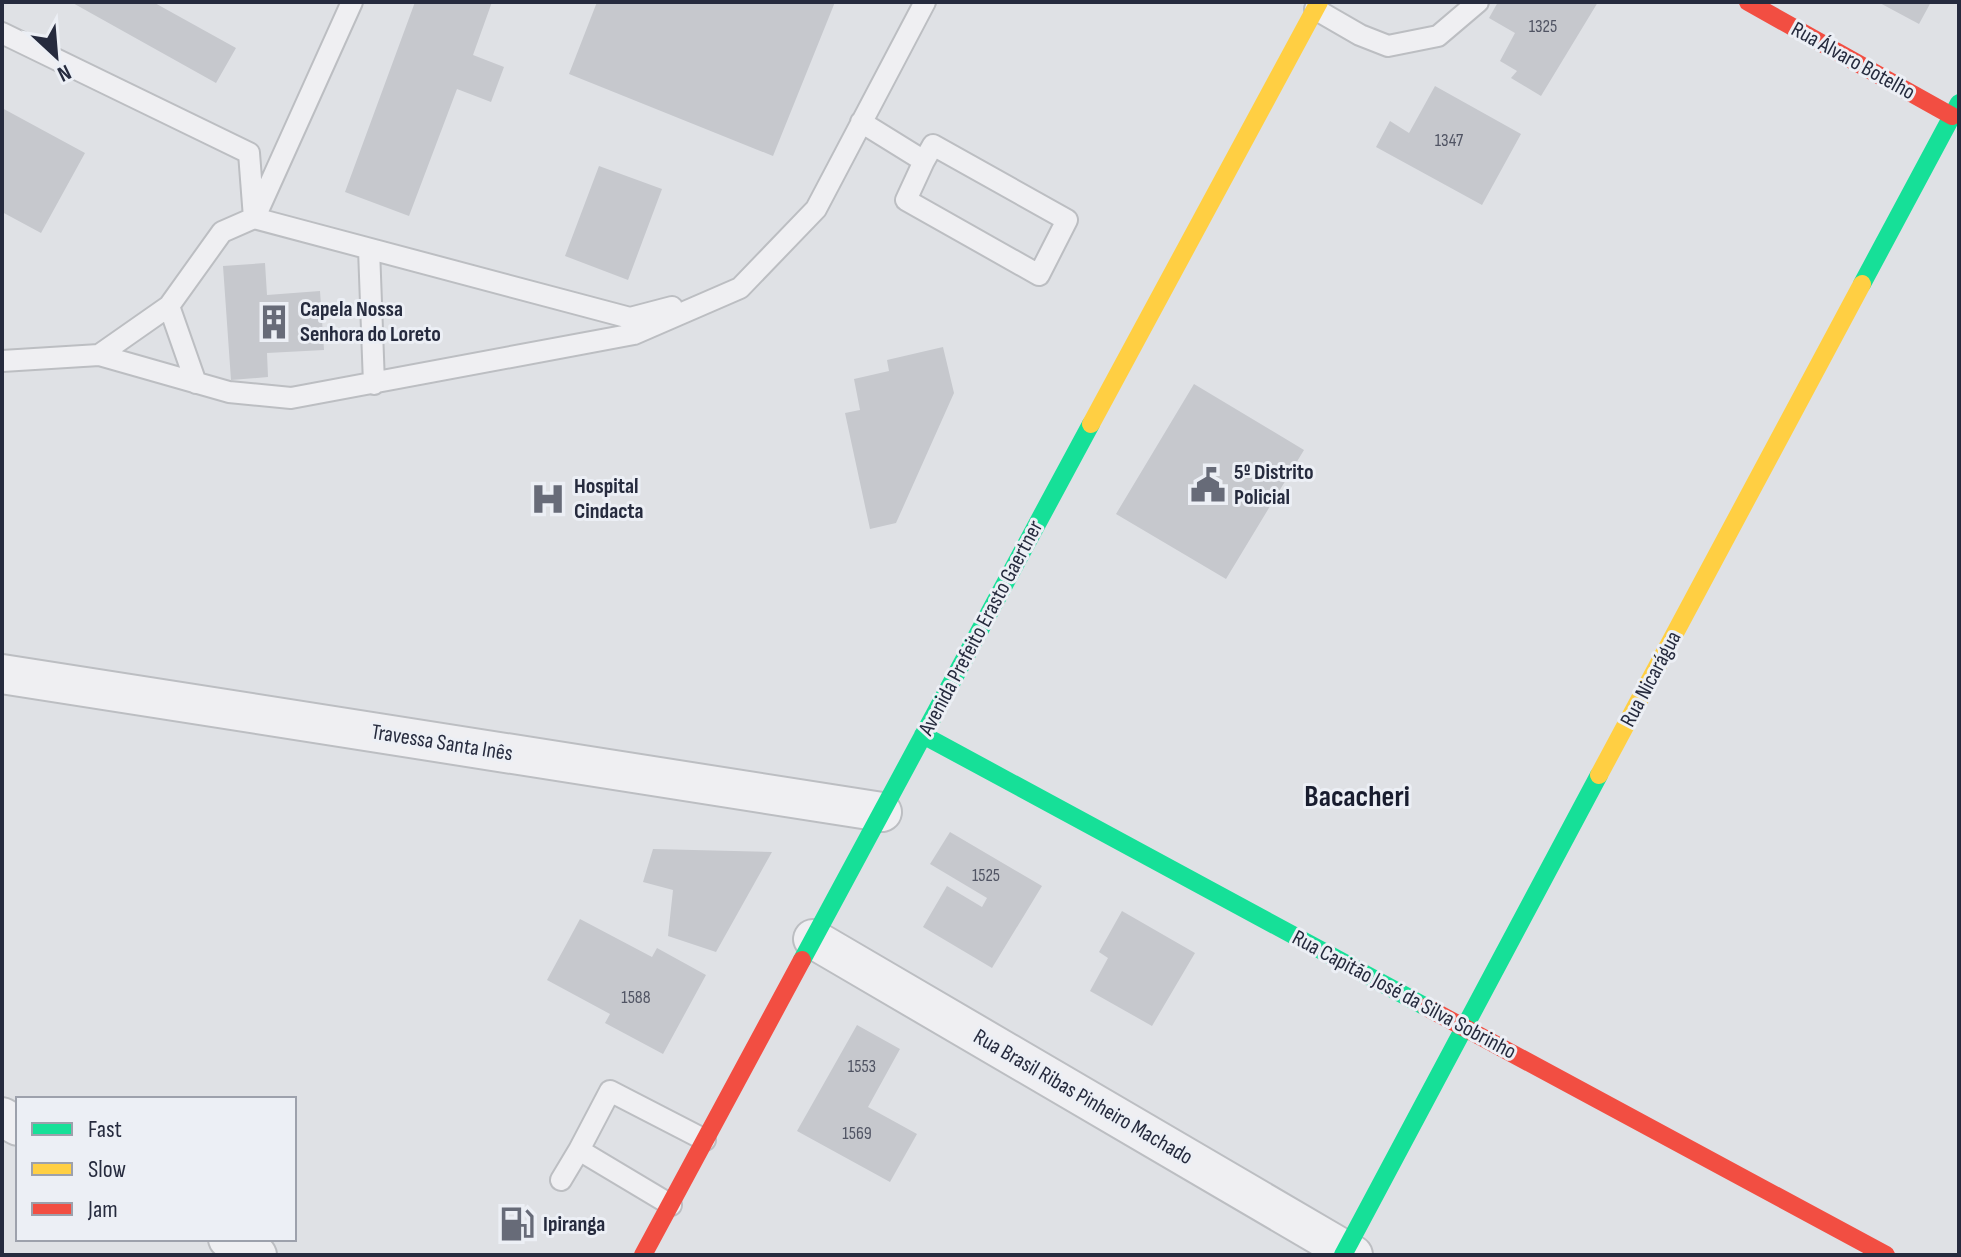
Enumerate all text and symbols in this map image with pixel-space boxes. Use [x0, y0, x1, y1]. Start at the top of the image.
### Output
north arrow [16, 16, 96, 96]
house number: 1325 [1529, 16, 1557, 37]
street label: Rua Álvaro Botelho [1786, 16, 1920, 106]
text: N [53, 58, 75, 87]
house number: 1347 [1435, 130, 1464, 151]
place label: Capela Nossa Senhora do Loreto [300, 296, 441, 348]
building icon: Capela Nossa Senhora do Loreto [255, 303, 293, 341]
place label: 5º Distrito Policial [1234, 459, 1314, 511]
public building icon: 5º Distrito Policial [1189, 466, 1227, 504]
place label: Hospital Cindacta [574, 473, 644, 525]
hospital icon: Hospital Cindacta [529, 480, 567, 518]
street label: Avenida Prefeito Erasto Gaertner [912, 516, 1049, 741]
street label: Rua Nicarágua [1615, 627, 1687, 731]
street label: Travessa Santa Inês [369, 718, 515, 768]
district label: Bacacheri [1304, 779, 1410, 815]
house number: 1525 [972, 865, 1000, 886]
street label: Rua Capitão José da Silva Sobrinho [1287, 924, 1521, 1066]
house number: 1588 [621, 987, 651, 1008]
street label: Rua Brasil Ribas Pinheiro Machado [969, 1023, 1197, 1171]
house number: 1553 [848, 1056, 876, 1077]
legend [16, 1097, 296, 1241]
text: Fast [88, 1115, 122, 1144]
house number: 1569 [842, 1123, 872, 1144]
text: Slow [88, 1155, 126, 1184]
text: Jam [87, 1195, 118, 1224]
fuel station icon: Ipiranga [498, 1205, 536, 1243]
place label: Ipiranga [543, 1211, 605, 1238]

